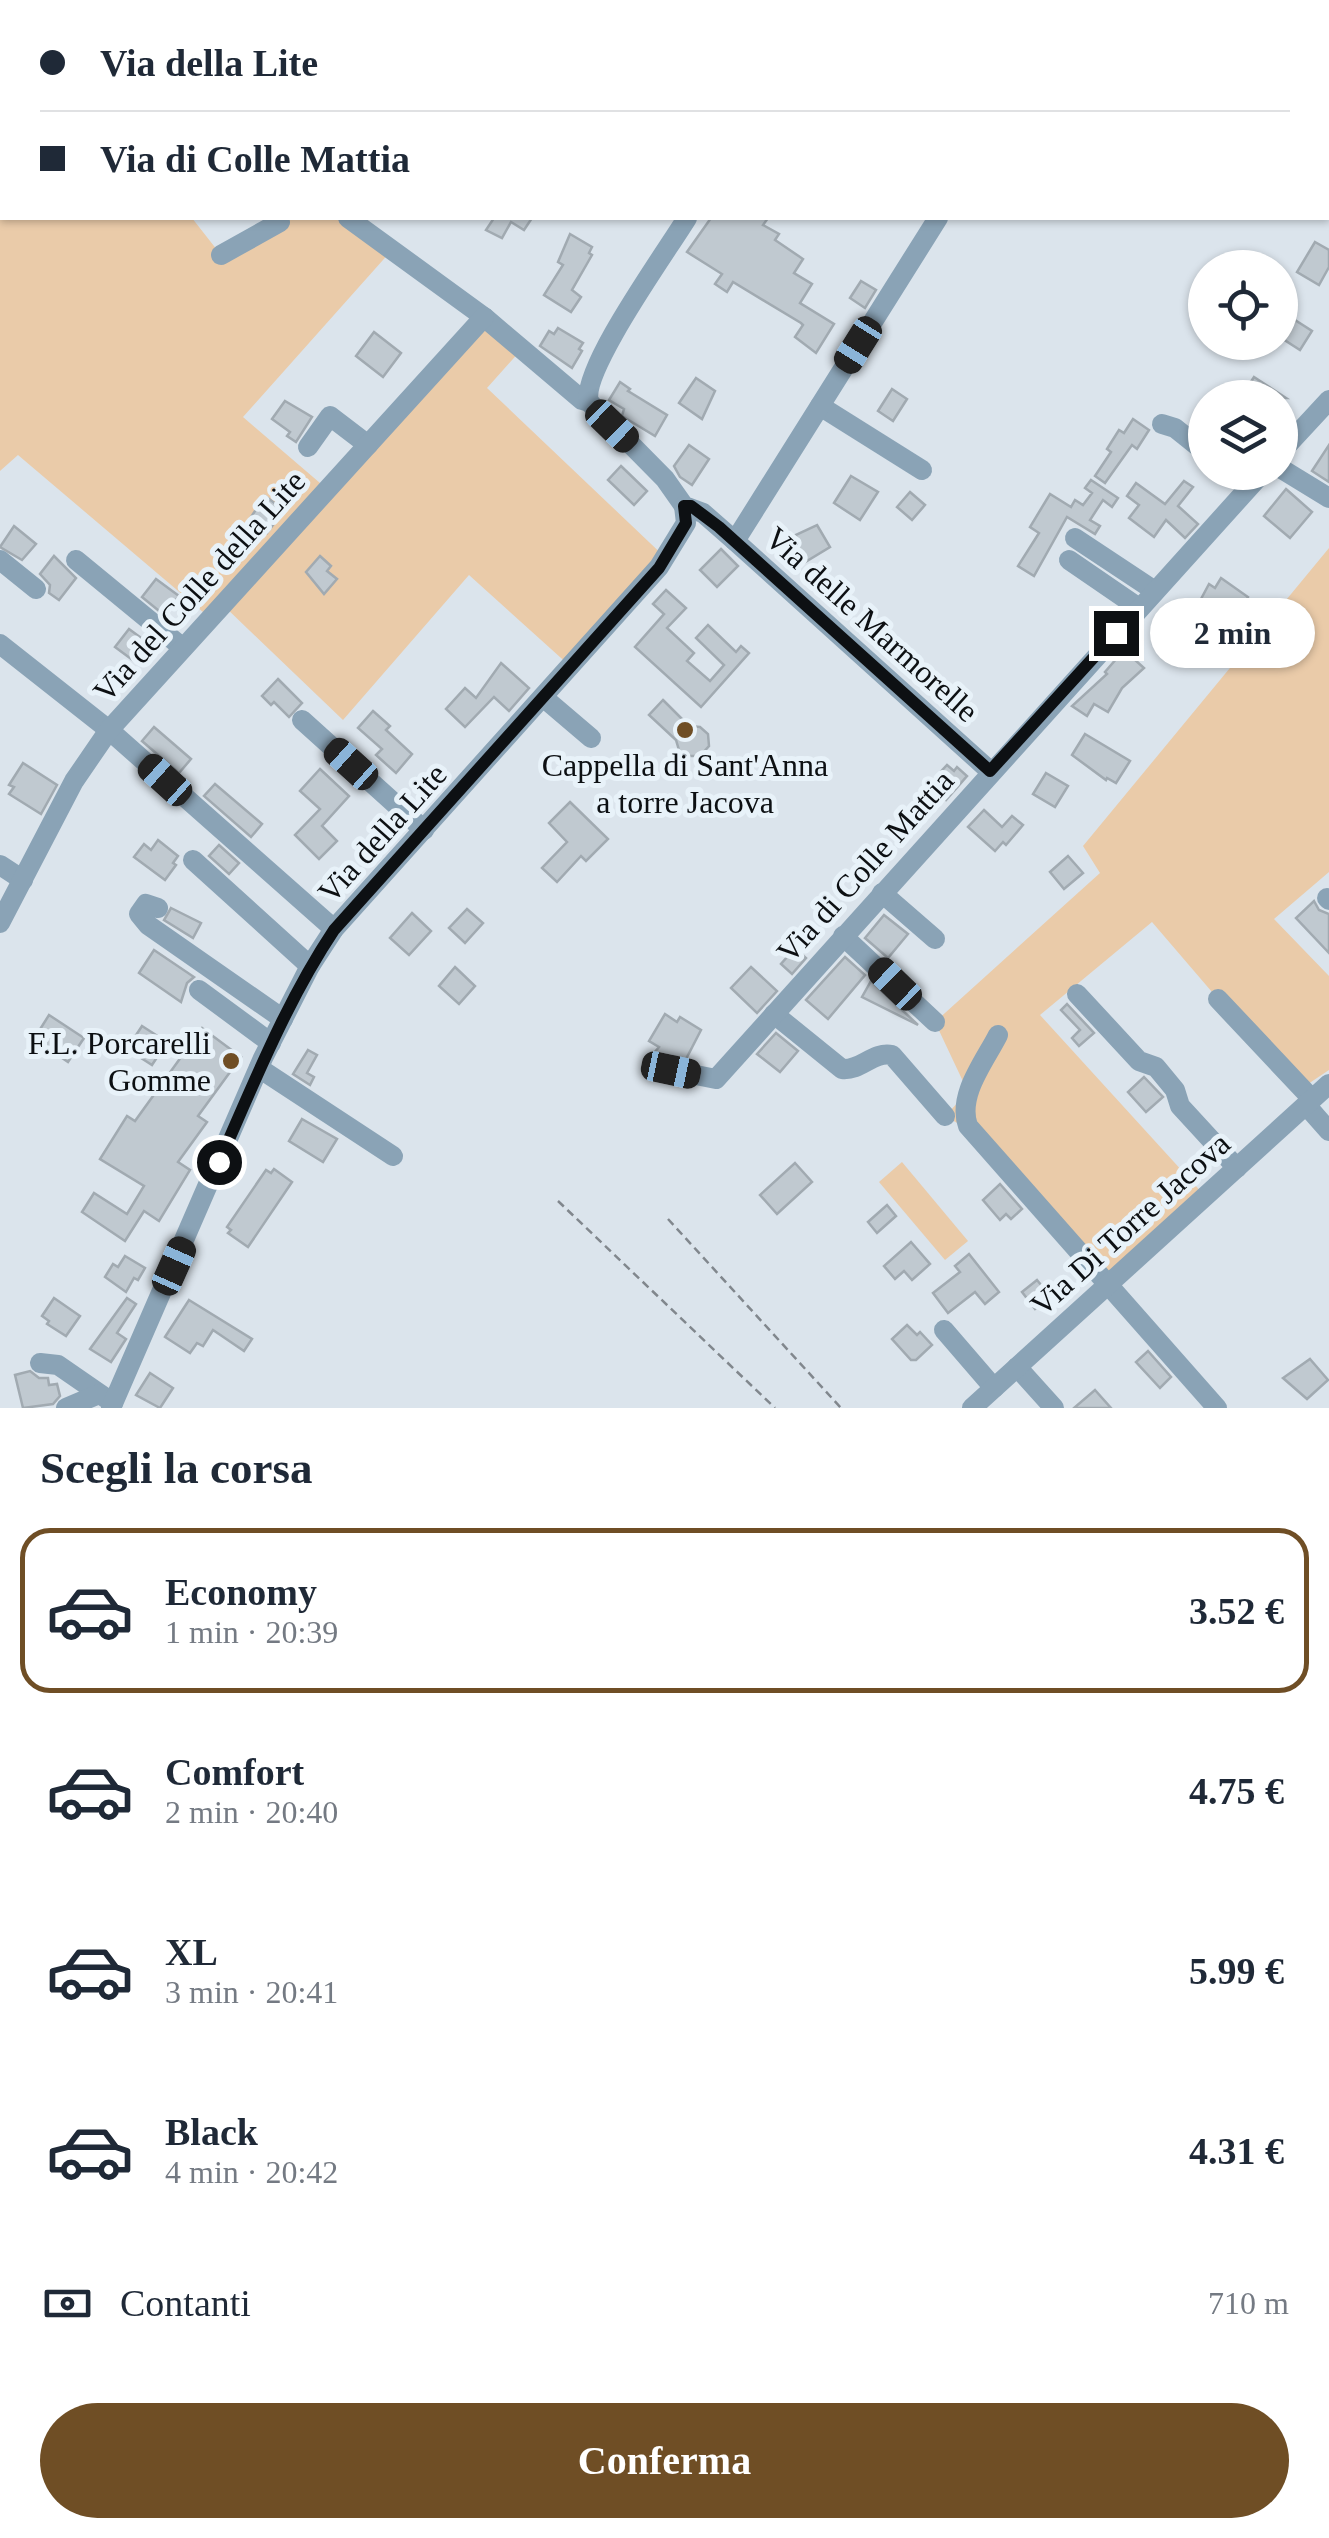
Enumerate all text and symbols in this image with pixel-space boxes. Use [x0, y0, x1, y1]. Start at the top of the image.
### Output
text: Via della Lite [100, 42, 318, 84]
text: Via di Colle Mattia [100, 138, 410, 180]
map controls [1188, 250, 1298, 490]
button: locate [1188, 250, 1298, 360]
car [829, 312, 887, 378]
button: layers [1188, 380, 1298, 490]
car [580, 394, 644, 458]
street label: Via del Colle della Lite [86, 463, 312, 709]
street label: Via delle Marmorelle [758, 519, 986, 729]
callout: 2 min [1151, 598, 1316, 668]
route end [1094, 611, 1139, 656]
text: 2 min [1194, 615, 1271, 651]
marker: Cappella di Sant'Anna a torre Jacova [674, 719, 696, 741]
car [319, 733, 383, 795]
place label: Cappella di Sant'Anna a torre Jacova [542, 747, 828, 820]
car [133, 749, 197, 811]
street label: Via della Lite [310, 756, 454, 910]
street label: Via di Colle Mattia [769, 763, 961, 969]
car [863, 952, 927, 1016]
place label: F.L. Porcarelli Gomme [28, 1025, 211, 1098]
car [639, 1049, 703, 1091]
marker: F.L. Porcarelli Gomme [220, 1050, 242, 1072]
street label: Via Di Torre Jacova [1023, 1125, 1237, 1323]
route start [197, 1140, 242, 1185]
car [148, 1232, 200, 1300]
text: Scegli la corsa [40, 1443, 312, 1493]
icon: car [45, 1566, 135, 1656]
text: Economy [165, 1571, 317, 1613]
text: 3.52 € [1189, 1590, 1284, 1632]
text: 1 min · 20:39 [165, 1614, 338, 1650]
icon: car [45, 1746, 135, 1836]
text: Comfort [165, 1751, 304, 1793]
text: 4.75 € [1189, 1770, 1284, 1812]
text: 2 min · 20:40 [165, 1794, 338, 1830]
icon: car [45, 1926, 135, 2016]
text: XL [165, 1931, 218, 1973]
text: 5.99 € [1189, 1950, 1284, 1992]
text: 3 min · 20:41 [165, 1974, 338, 2010]
icon: car [45, 2106, 135, 2196]
text: Black [165, 2111, 258, 2153]
text: 4.31 € [1189, 2130, 1284, 2172]
text: 4 min · 20:42 [165, 2154, 338, 2190]
icon: cash [40, 2276, 95, 2331]
text: Contanti [120, 2282, 251, 2324]
text: 710 m [1208, 2285, 1289, 2321]
button: Conferma [40, 2403, 1289, 2518]

